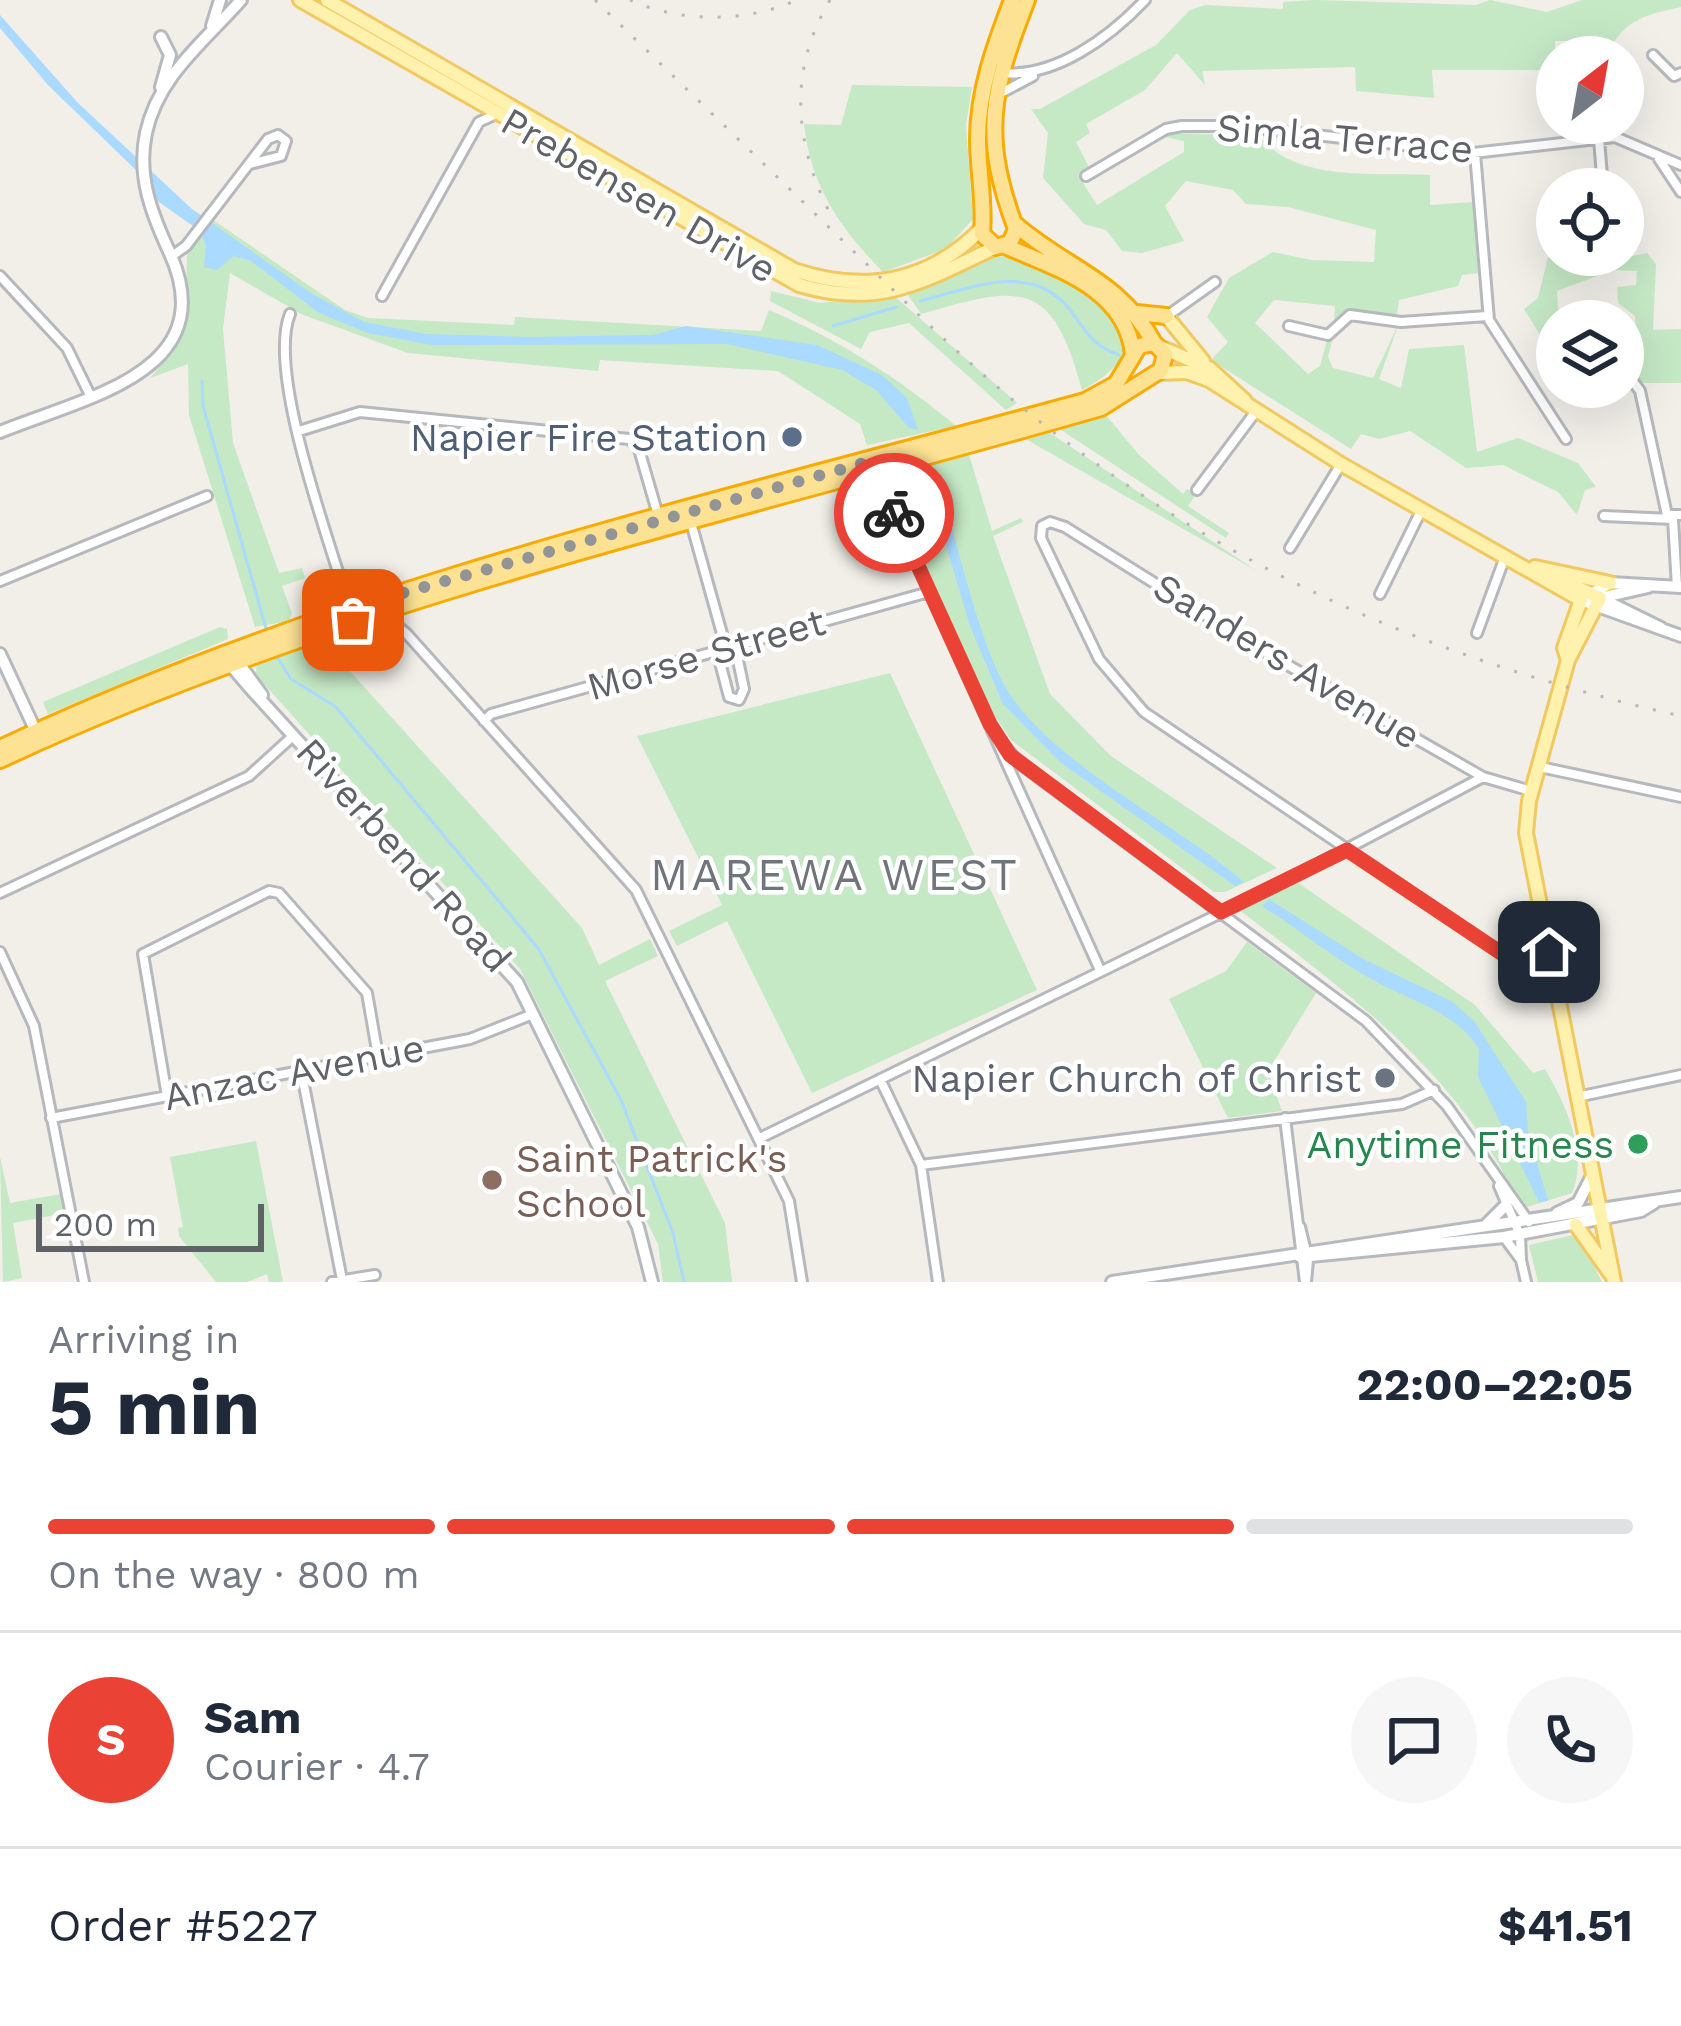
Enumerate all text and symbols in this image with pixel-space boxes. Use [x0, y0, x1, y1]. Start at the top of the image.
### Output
north arrow [1536, 36, 1644, 144]
map controls [1536, 36, 1644, 408]
street label: Prebensen Drive [493, 98, 785, 292]
street label: Simla Terrace [1215, 104, 1475, 172]
button: locate [1536, 168, 1644, 276]
button: layers [1536, 300, 1644, 408]
place label: Napier Fire Station [410, 415, 768, 460]
marker: Napier Fire Station [779, 424, 805, 450]
courier [834, 453, 954, 573]
icon: bike [861, 480, 927, 546]
street label: Sanders Avenue [1146, 564, 1428, 758]
pin [302, 569, 404, 671]
icon: bag [320, 587, 386, 653]
street label: Morse Street [582, 599, 830, 709]
street label: Riverbend Road [287, 729, 521, 981]
district label: MAREWA WEST [650, 848, 1020, 901]
pin [1498, 901, 1600, 1003]
icon: home [1516, 919, 1582, 985]
street label: Anzac Avenue [160, 1025, 428, 1119]
place label: Napier Church of Christ [911, 1056, 1361, 1101]
marker: Napier Church of Christ [1372, 1065, 1398, 1091]
place label: Anytime Fitness [1307, 1122, 1614, 1167]
marker: Anytime Fitness [1625, 1131, 1651, 1157]
place label: Saint Patrick's School [516, 1136, 787, 1226]
marker: Saint Patrick's School [479, 1167, 505, 1193]
scale bar [36, 1198, 264, 1251]
text: 200 m [54, 1205, 157, 1244]
text: Arriving in [48, 1317, 239, 1362]
text: 22:00–22:05 [1357, 1358, 1633, 1411]
text: 5 min [48, 1361, 260, 1453]
text: On the way · 800 m [48, 1552, 420, 1597]
button: chat [1351, 1677, 1477, 1803]
button: phone [1507, 1677, 1633, 1803]
text: Sam [204, 1691, 301, 1744]
text: S [96, 1713, 126, 1766]
text: Courier · 4.7 [204, 1744, 430, 1789]
text: Order #5227 [48, 1899, 318, 1952]
text: $41.51 [1498, 1899, 1633, 1952]

